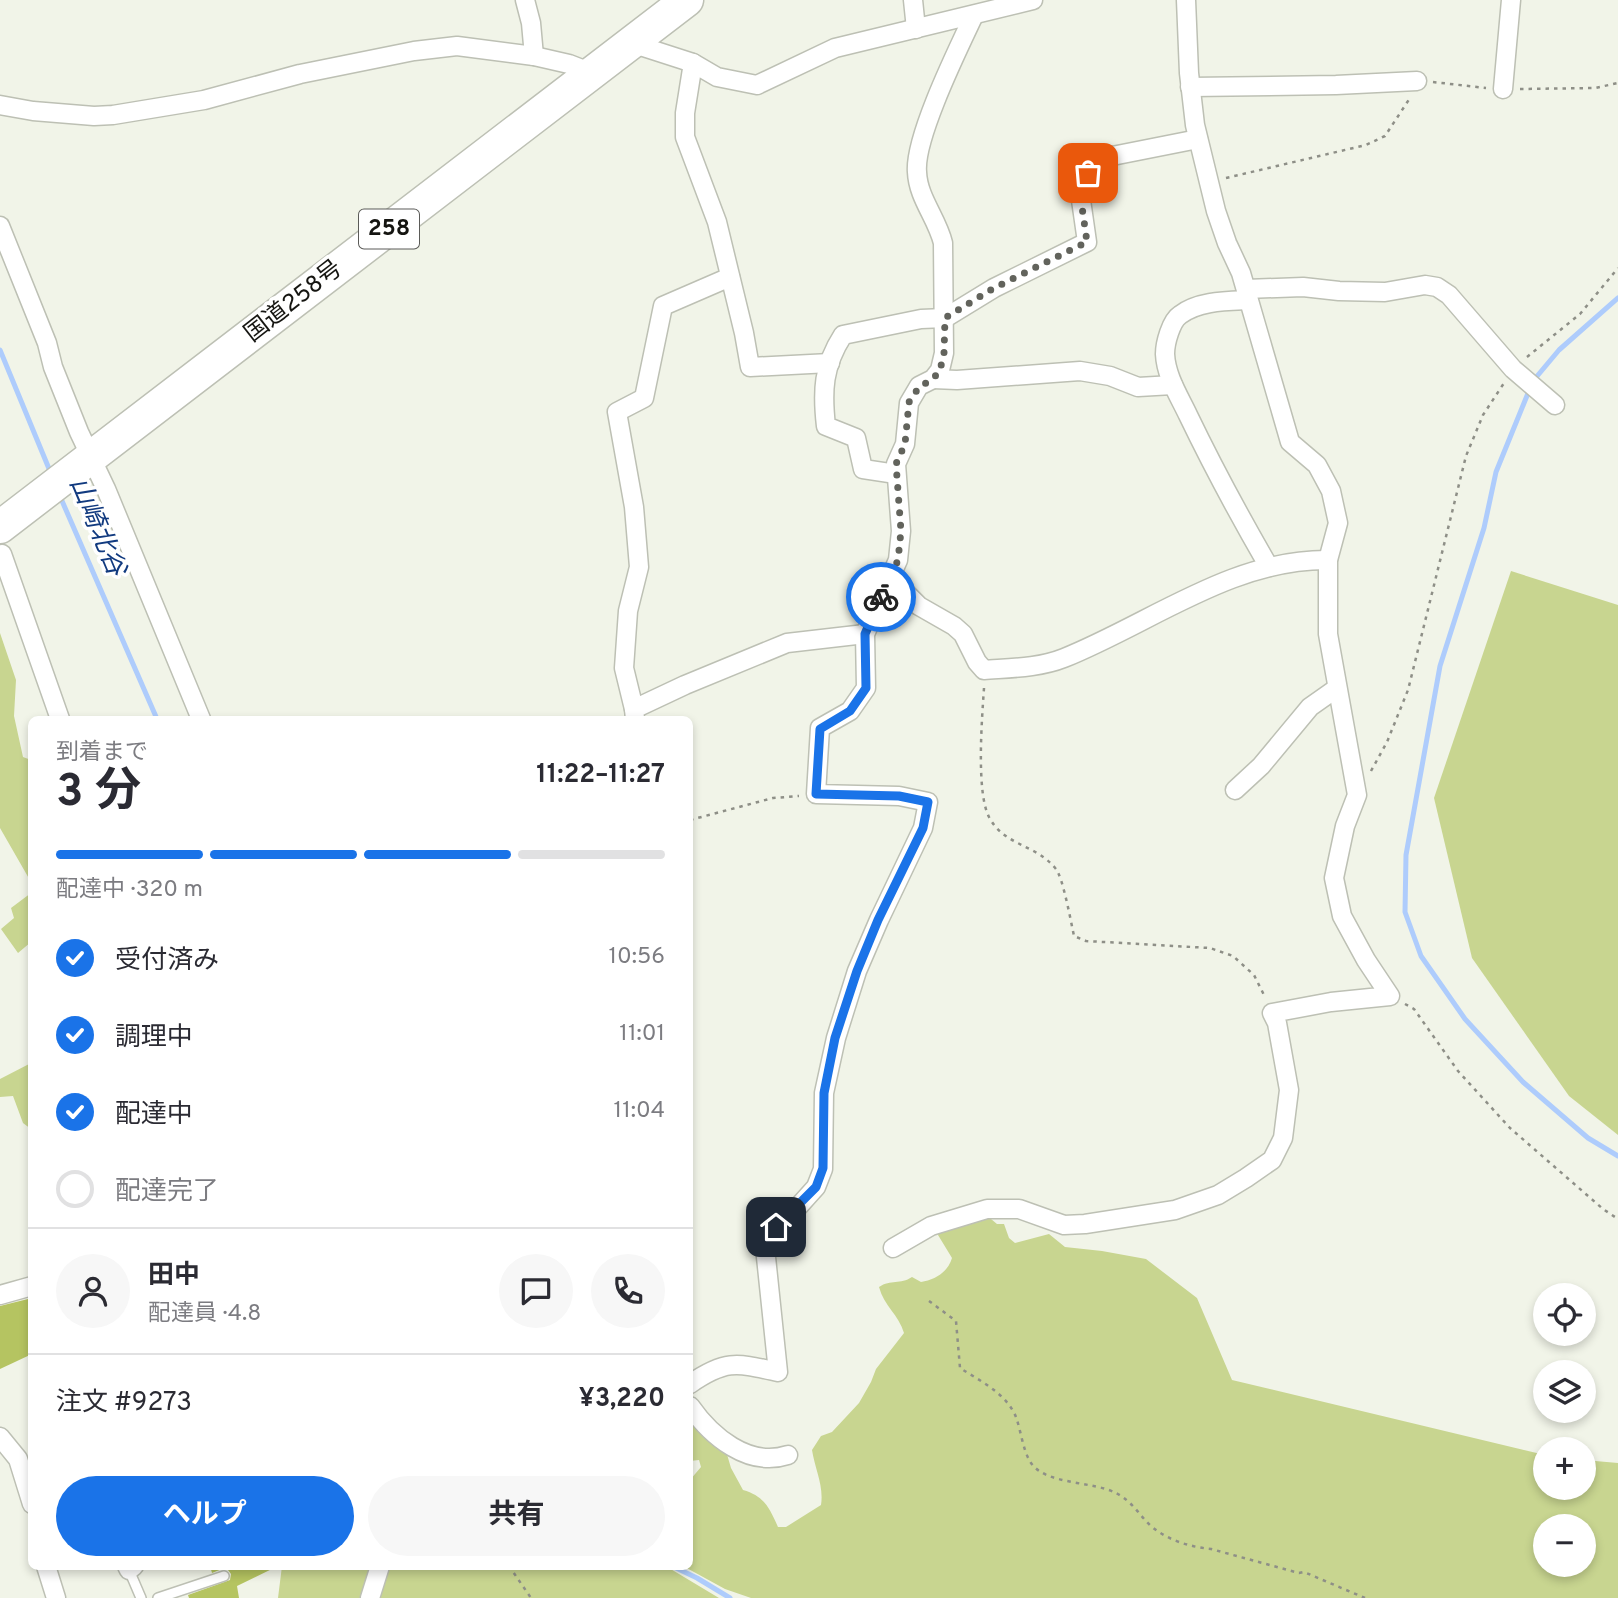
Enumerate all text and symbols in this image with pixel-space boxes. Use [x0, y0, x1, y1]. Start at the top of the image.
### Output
pin [1058, 143, 1118, 203]
icon: bag [1069, 154, 1107, 192]
road number: 258 [359, 210, 419, 248]
street label: 国道258号 [239, 254, 349, 350]
water label: 山崎北谷 [60, 473, 132, 583]
courier [846, 562, 916, 632]
icon: bike [862, 578, 900, 616]
text: 到着まで [56, 739, 148, 768]
text: 11:22–11:27 [536, 759, 665, 792]
text: 3 分 [56, 764, 141, 823]
text: 配達中 · 320 m [56, 876, 203, 905]
icon: check [56, 939, 94, 977]
text: 10:56 [608, 943, 665, 972]
text: 受付済み [115, 945, 219, 978]
icon: check [56, 1016, 94, 1054]
text: 11:01 [619, 1020, 665, 1049]
text: 調理中 [115, 1022, 193, 1055]
icon: check [56, 1093, 94, 1131]
text: 11:04 [614, 1097, 665, 1126]
text: 配達中 [115, 1099, 193, 1132]
text: 配達完了 [115, 1176, 219, 1209]
pin [746, 1197, 806, 1257]
icon: home [757, 1208, 795, 1246]
button: person [56, 1254, 130, 1328]
button: chat [499, 1254, 573, 1328]
button: phone [591, 1254, 665, 1328]
text: 田中 [148, 1260, 200, 1293]
map controls [1533, 1283, 1596, 1577]
button: locate [1533, 1283, 1596, 1346]
text: 配達員 · 4.8 [148, 1300, 261, 1329]
button: layers [1533, 1360, 1596, 1423]
text: ¥3,220 [579, 1383, 665, 1416]
text: 注文 #9273 [56, 1387, 192, 1420]
button: + [1533, 1437, 1596, 1500]
button: ヘルプ [56, 1476, 354, 1556]
button: 共有 [368, 1476, 665, 1556]
button: − [1533, 1514, 1596, 1577]

